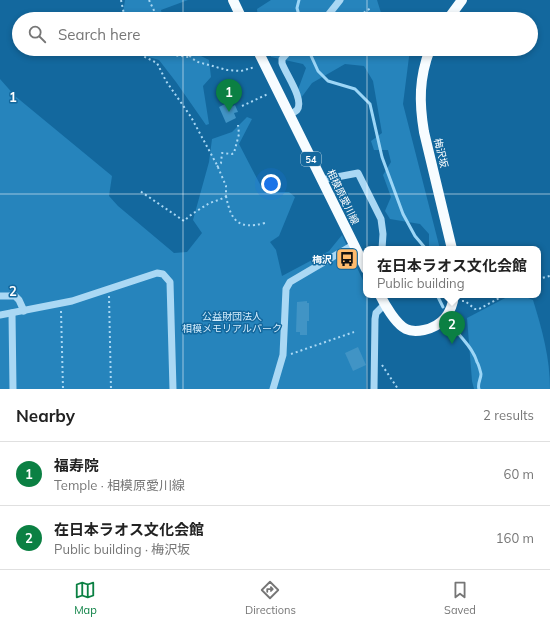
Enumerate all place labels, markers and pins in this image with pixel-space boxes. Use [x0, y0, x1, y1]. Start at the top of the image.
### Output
pin: 1 [216, 79, 242, 112]
bus stop icon: 梅沢 [334, 246, 360, 272]
place label: 梅沢 [312, 253, 332, 266]
pin: 2 [439, 311, 465, 344]

